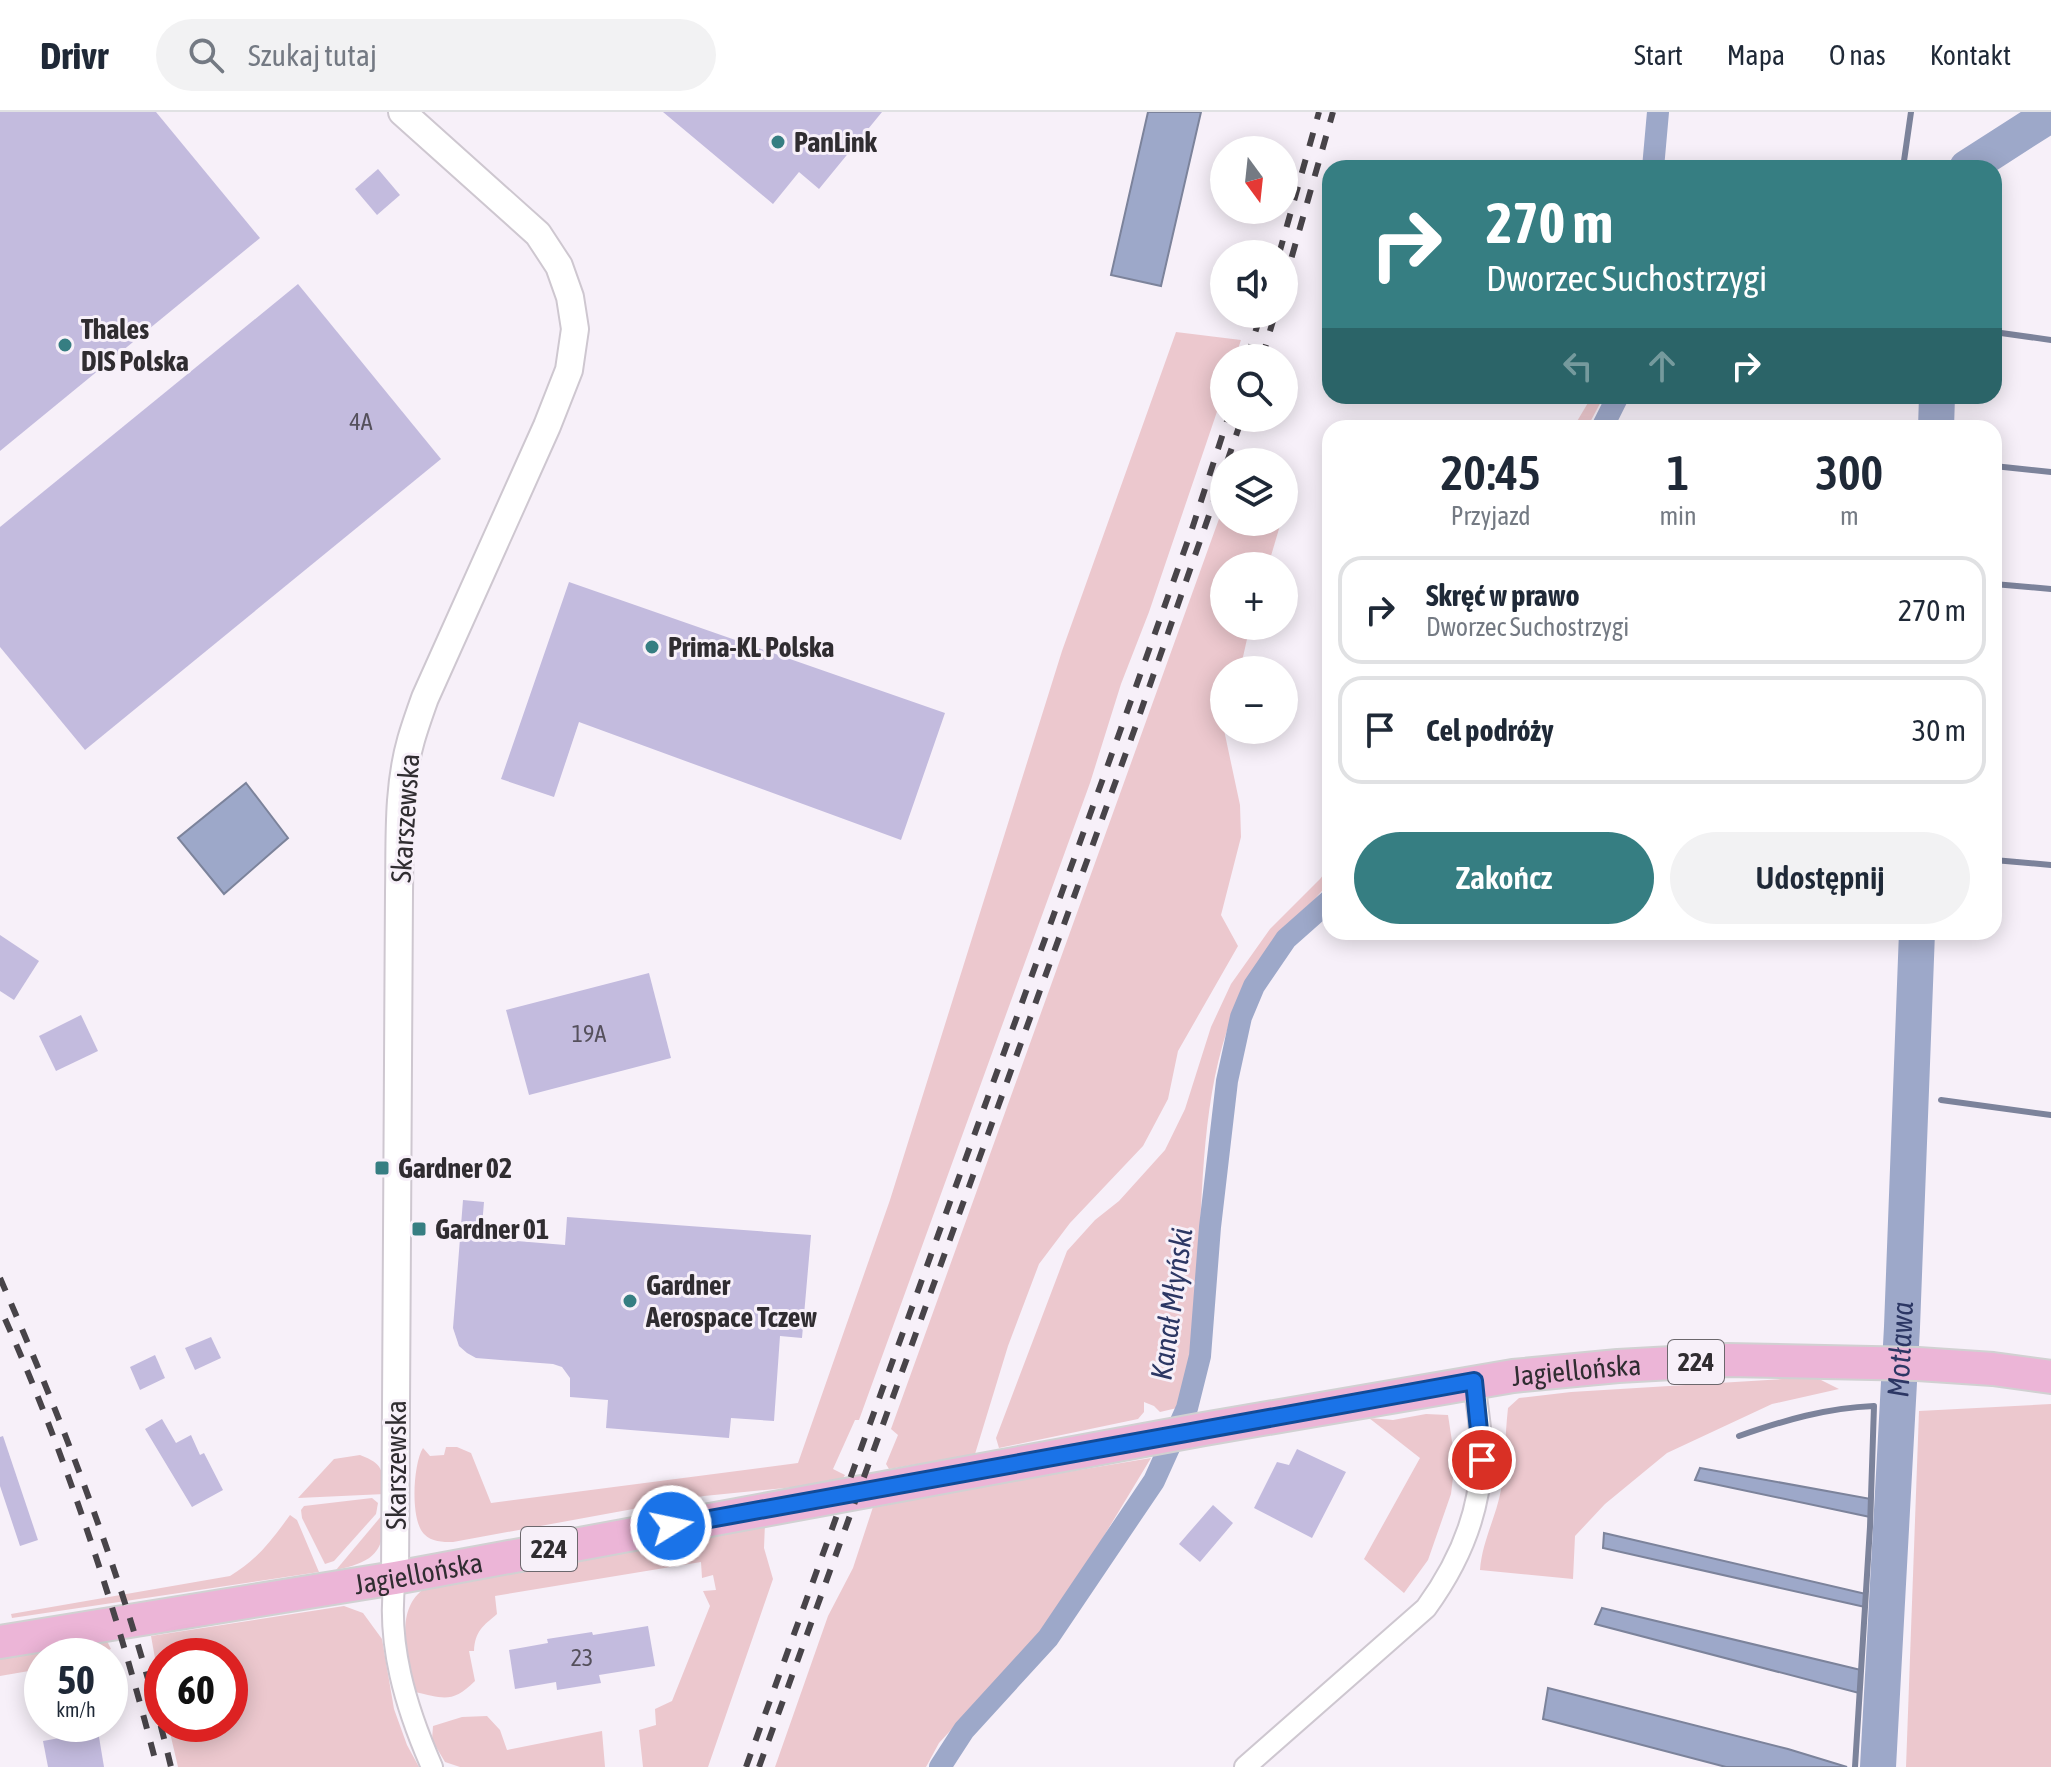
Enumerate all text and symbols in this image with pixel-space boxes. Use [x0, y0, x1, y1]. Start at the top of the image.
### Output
search box [156, 19, 716, 91]
icon: search [184, 33, 228, 77]
text: Drivr [40, 34, 108, 77]
text: Szukaj tutaj [248, 38, 377, 72]
text: Start [1634, 39, 1683, 71]
text: Mapa [1727, 39, 1785, 71]
text: O nas [1829, 39, 1886, 71]
text: Kontakt [1930, 39, 2011, 71]
place label: PanLink [794, 126, 878, 158]
marker: PanLink [769, 133, 787, 151]
north arrow [1210, 136, 1298, 224]
map controls [1210, 136, 1298, 744]
text: 270 m [1486, 191, 1613, 255]
icon: right [1354, 192, 1458, 296]
button: sound [1210, 240, 1298, 328]
text: Dworzec Suchostrzygi [1486, 257, 1767, 299]
place label: Thales DIS Polska [81, 313, 189, 377]
marker: Thales DIS Polska [56, 336, 74, 354]
button: search [1210, 344, 1298, 432]
icon: left [1556, 344, 1600, 388]
icon: ahead [1640, 344, 1684, 388]
icon: right [1724, 344, 1768, 388]
house number: 4A [349, 408, 373, 435]
text: 20:45 [1441, 445, 1541, 500]
text: 1 [1667, 445, 1689, 500]
text: 300 [1816, 445, 1883, 500]
button: layers [1210, 448, 1298, 536]
text: Przyjazd [1451, 501, 1531, 531]
text: min [1659, 501, 1697, 531]
text: m [1840, 501, 1859, 531]
button: + [1210, 552, 1298, 640]
text: Skręć w prawo [1426, 578, 1579, 612]
icon: right [1358, 588, 1402, 632]
text: 270 m [1898, 593, 1966, 627]
text: Dworzec Suchostrzygi [1426, 612, 1629, 642]
place label: Prima-KL Polska [668, 631, 834, 663]
marker: Prima-KL Polska [643, 638, 661, 656]
button: − [1210, 656, 1298, 744]
icon: arrive [1358, 708, 1402, 752]
text: Cel podróży [1426, 713, 1554, 747]
text: 30 m [1912, 713, 1966, 747]
street label: Skarszewska [385, 752, 425, 884]
button: Zakończ [1354, 832, 1654, 924]
button: Udostępnij [1670, 832, 1970, 924]
house number: 19A [572, 1020, 606, 1047]
place label: Gardner 02 [398, 1152, 512, 1184]
marker: Gardner 02 [373, 1159, 391, 1177]
place label: Gardner 01 [435, 1213, 549, 1245]
marker: Gardner 01 [410, 1220, 428, 1238]
water label: Kanał Młyński [1144, 1226, 1199, 1382]
place label: Gardner Aerospace Tczew [645, 1269, 817, 1333]
marker: Gardner Aerospace Tczew [621, 1292, 639, 1310]
water label: Motława [1880, 1301, 1919, 1398]
road number: 224 [1668, 1340, 1724, 1384]
street label: Jagiellońska [1510, 1349, 1642, 1392]
street label: Skarszewska [380, 1400, 412, 1530]
pin [1448, 1426, 1516, 1494]
icon: arrive [1460, 1438, 1504, 1482]
position arrow [629, 1484, 713, 1568]
road number: 224 [521, 1527, 577, 1571]
street label: Jagiellońska [352, 1546, 485, 1600]
speed limit sign: 60 [144, 1638, 248, 1742]
house number: 23 [571, 1644, 593, 1671]
text: 50 [57, 1657, 95, 1702]
text: km/h [56, 1698, 96, 1721]

